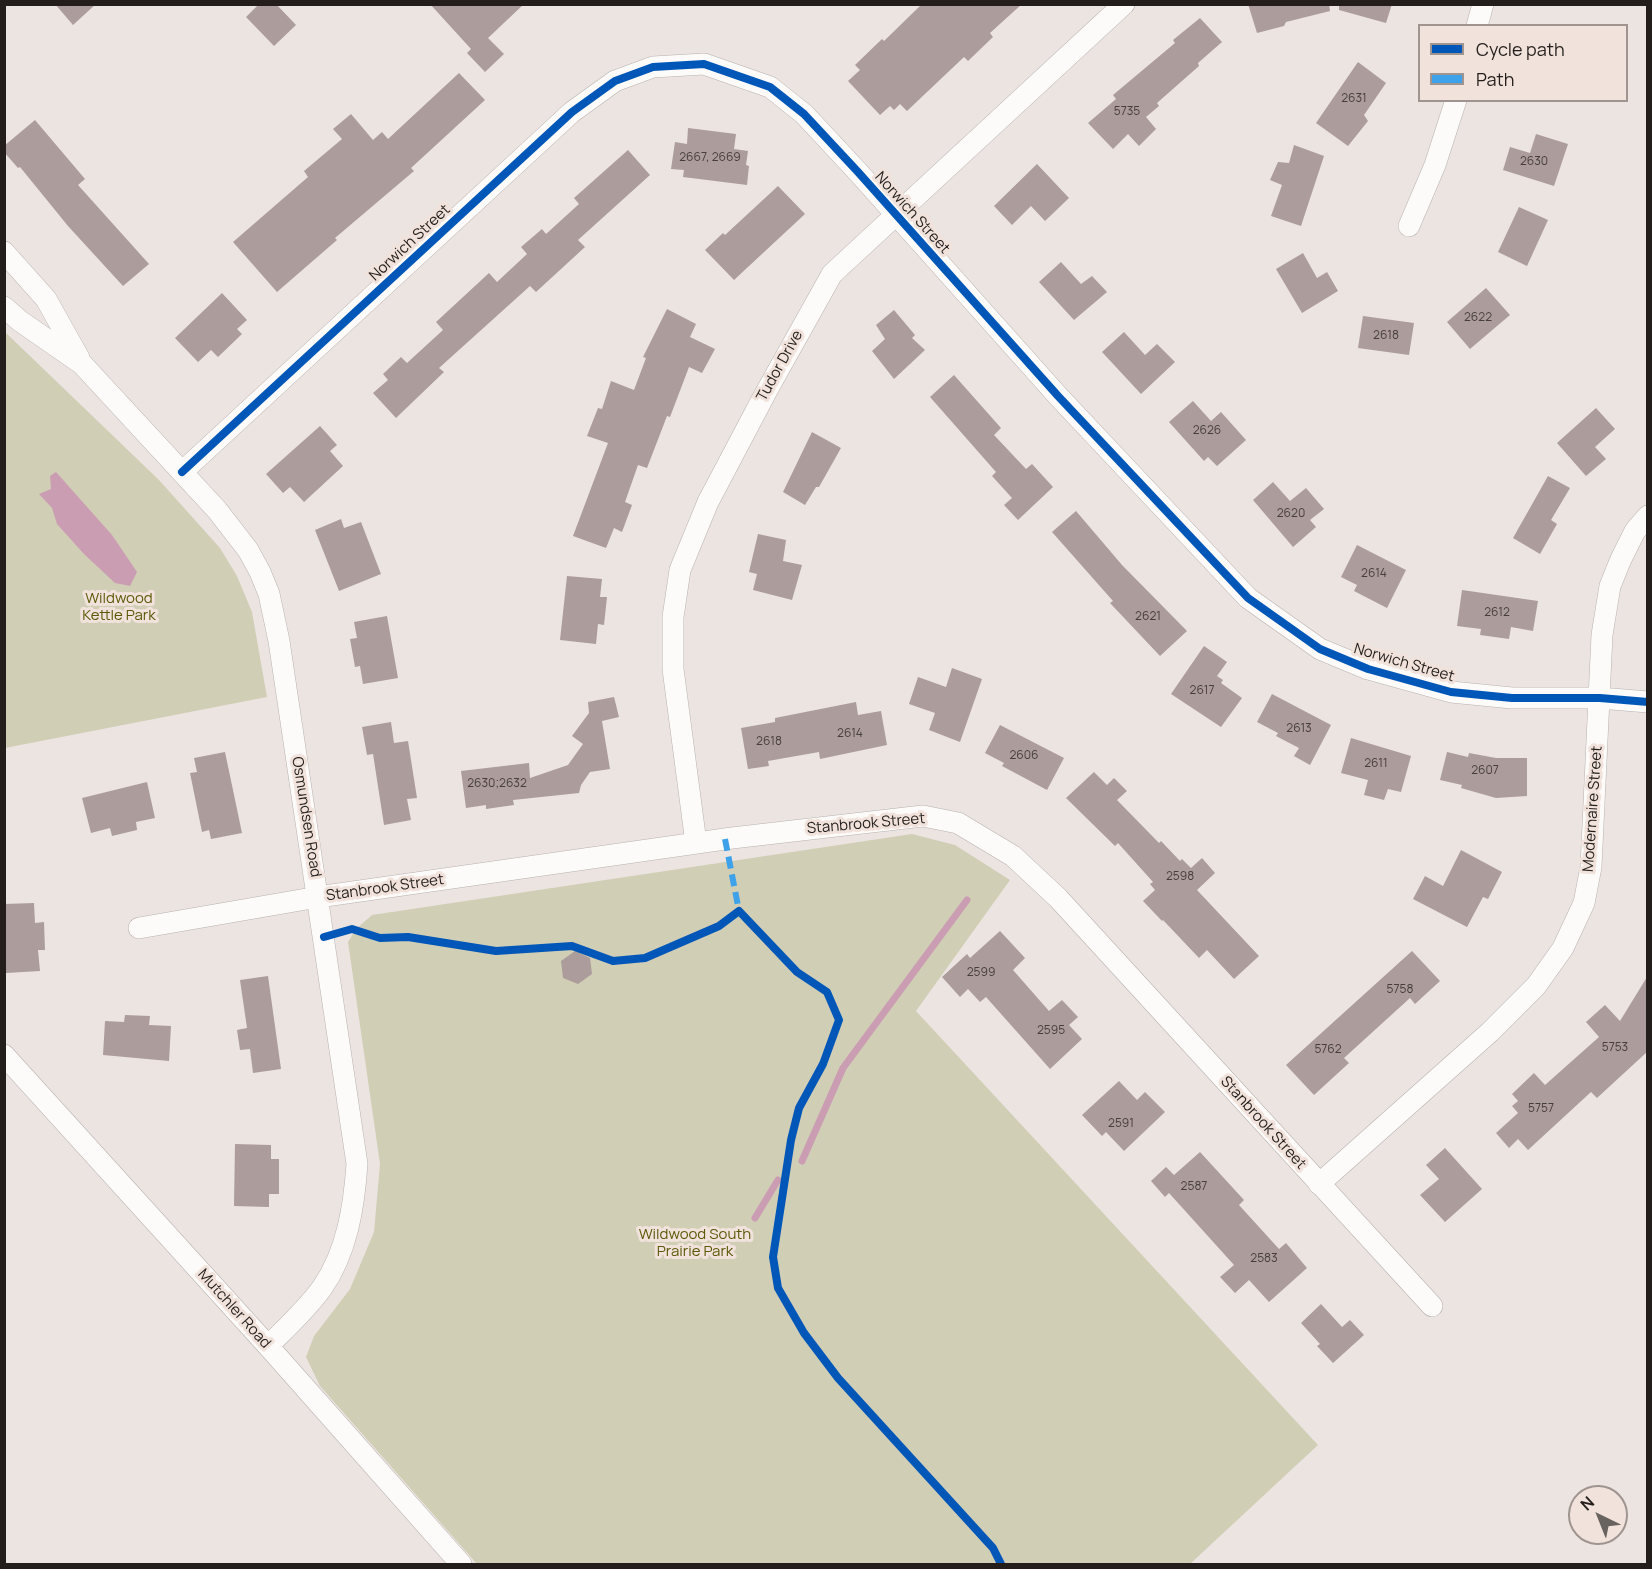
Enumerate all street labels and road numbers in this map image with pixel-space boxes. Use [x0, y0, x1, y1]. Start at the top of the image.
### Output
street label: Norwich Street [871, 168, 953, 258]
street label: Norwich Street [366, 201, 454, 285]
street label: Tudor Drive [753, 327, 807, 405]
street label: Norwich Street [1352, 640, 1456, 686]
street label: Modernaire Street [1580, 745, 1606, 873]
street label: Osmundsen Road [288, 755, 324, 879]
street label: Stanbrook Street [806, 810, 926, 838]
street label: Stanbrook Street [325, 871, 445, 905]
street label: Stanbrook Street [1217, 1073, 1309, 1173]
street label: Mutchler Road [194, 1266, 274, 1352]

